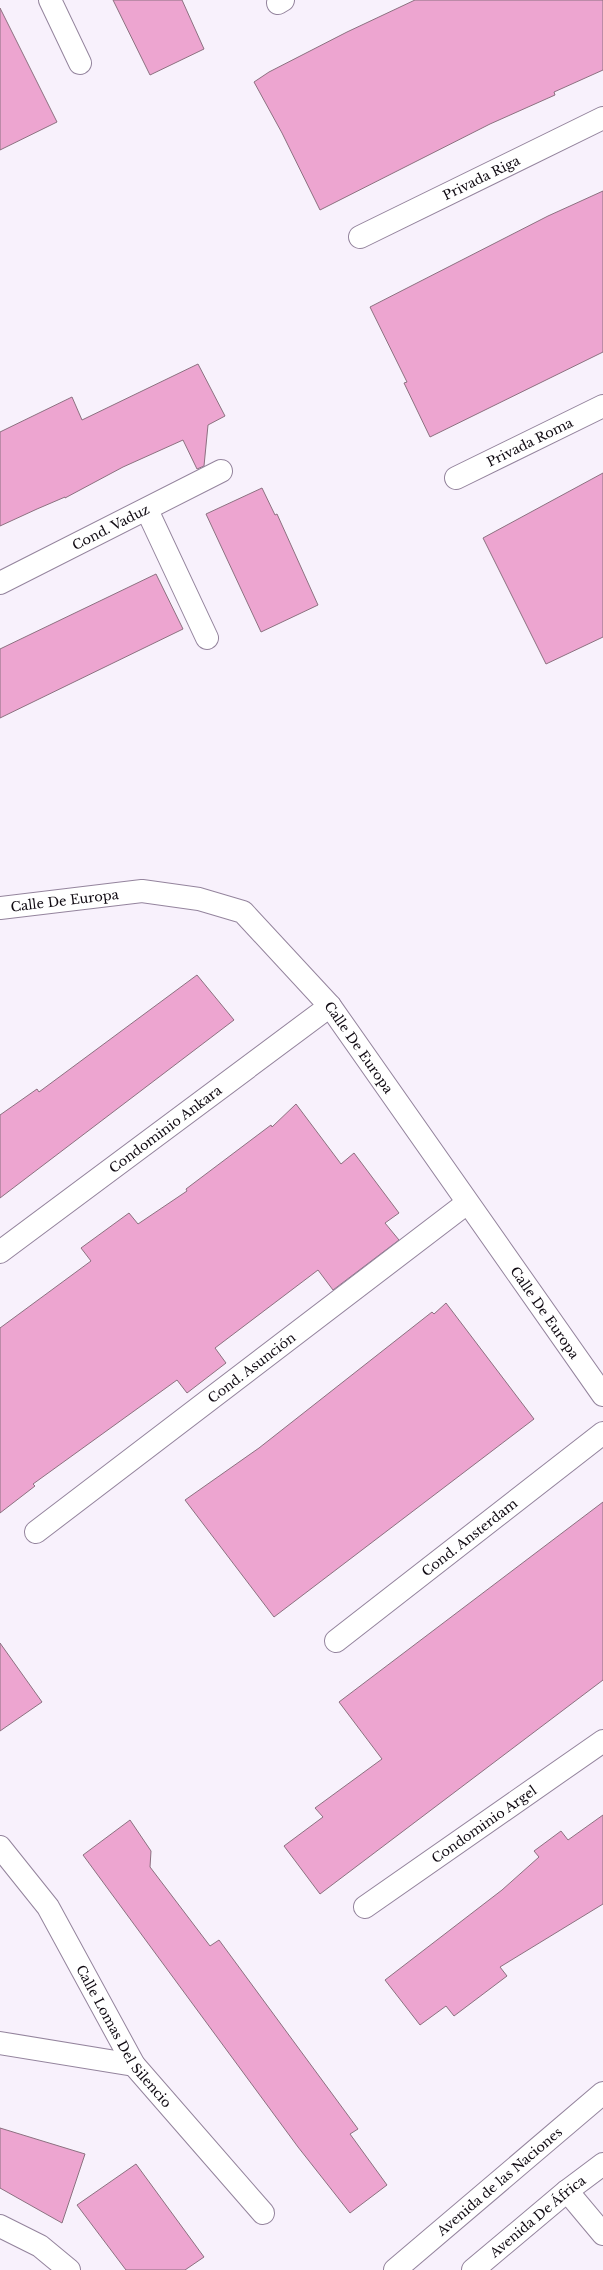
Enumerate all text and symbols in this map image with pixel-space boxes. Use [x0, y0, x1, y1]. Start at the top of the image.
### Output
street label: Privada Riga [440, 152, 524, 204]
street label: Privada Roma [484, 414, 576, 471]
street label: Cond. Vaduz [69, 501, 152, 554]
street label: Calle De Europa [10, 886, 120, 916]
street label: Calle De Europa [320, 998, 397, 1098]
street label: Condominio Ankara [106, 1081, 226, 1177]
street label: Calle De Europa [507, 1263, 583, 1363]
street label: Cond. Asunción [204, 1329, 299, 1407]
street label: Cond. Ansterdam [418, 1495, 521, 1580]
street label: Condominio Argel [428, 1782, 540, 1867]
street label: Calle Lomas Del Silencio [72, 1962, 175, 2111]
street label: Avenida de las Naciones [433, 2123, 566, 2240]
street label: Avenida De África [486, 2171, 590, 2262]

